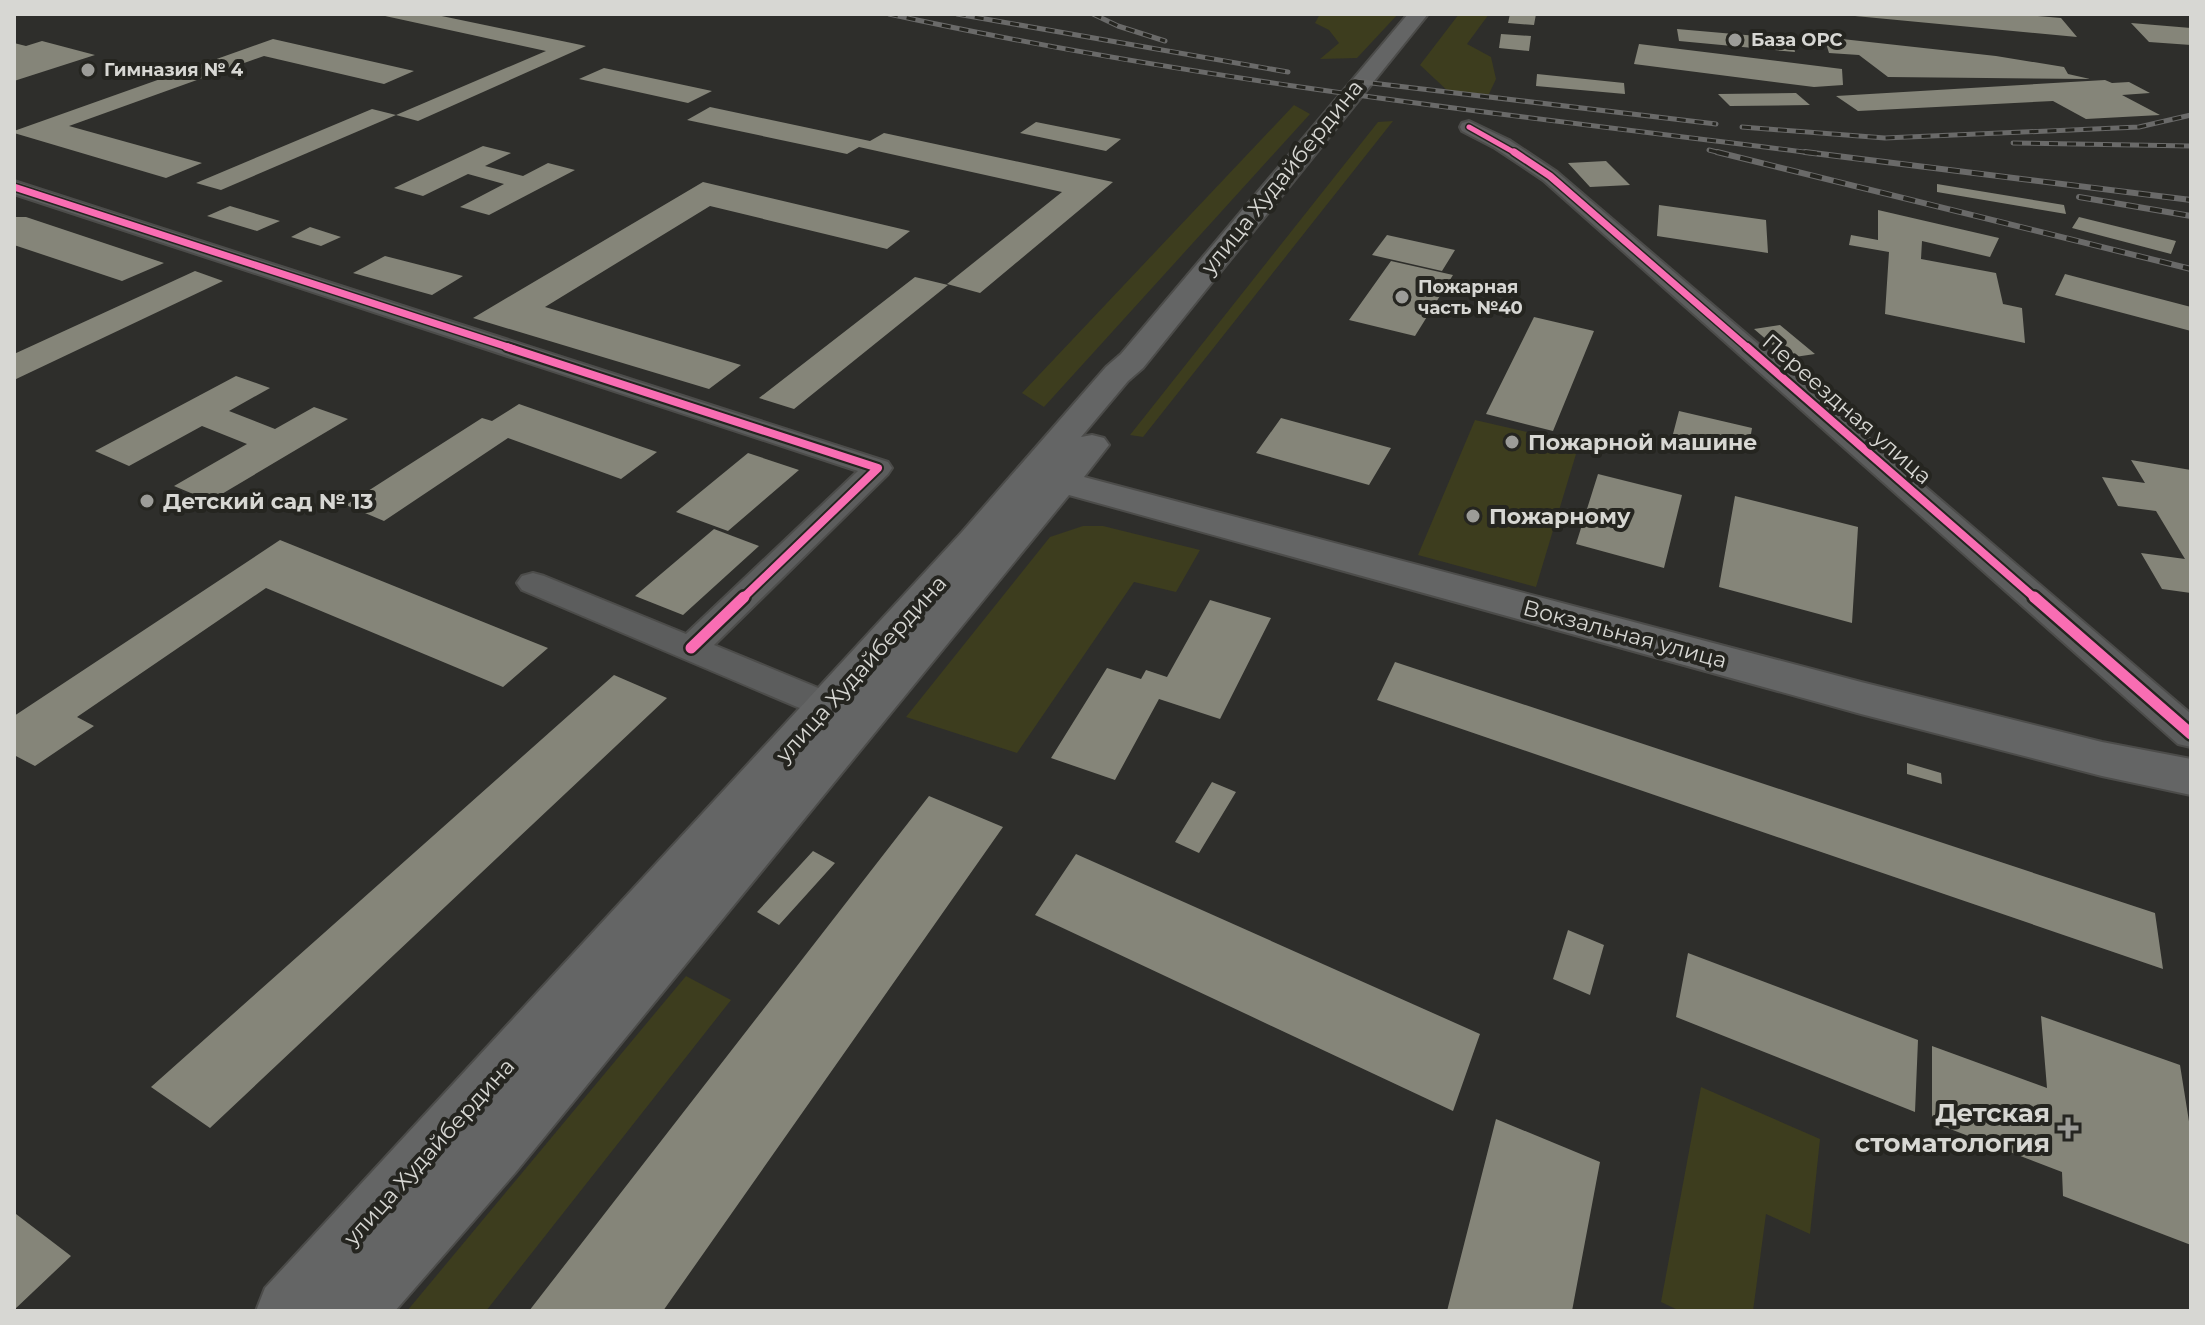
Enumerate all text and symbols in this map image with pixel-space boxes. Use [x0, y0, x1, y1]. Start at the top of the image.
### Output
place label: База ОРС [1751, 29, 1843, 51]
marker: База ОРС [1726, 31, 1744, 49]
place label: Гимназия № 4 [104, 59, 244, 81]
marker: Гимназия № 4 [79, 61, 97, 79]
street label: улица Худайбердина [1195, 74, 1369, 281]
place label: Пожарная часть №40 [1418, 276, 1523, 319]
marker: Пожарная часть №40 [1393, 288, 1411, 306]
street label: Переездная улица [1757, 328, 1937, 490]
place label: Пожарной машине [1528, 429, 1757, 456]
marker: Пожарной машине [1503, 433, 1521, 451]
place label: Детский сад № 13 [163, 488, 373, 515]
marker: Детский сад № 13 [138, 492, 156, 510]
place label: Пожарному [1489, 503, 1631, 530]
marker: Пожарному [1464, 507, 1482, 525]
street label: улица Худайбердина [769, 570, 952, 769]
street label: Вокзальная улица [1520, 594, 1730, 674]
street label: улица Худайбердина [337, 1053, 520, 1252]
place label: Детская стоматология [1855, 1097, 2050, 1159]
marker: Детская стоматология [2057, 1117, 2079, 1139]

